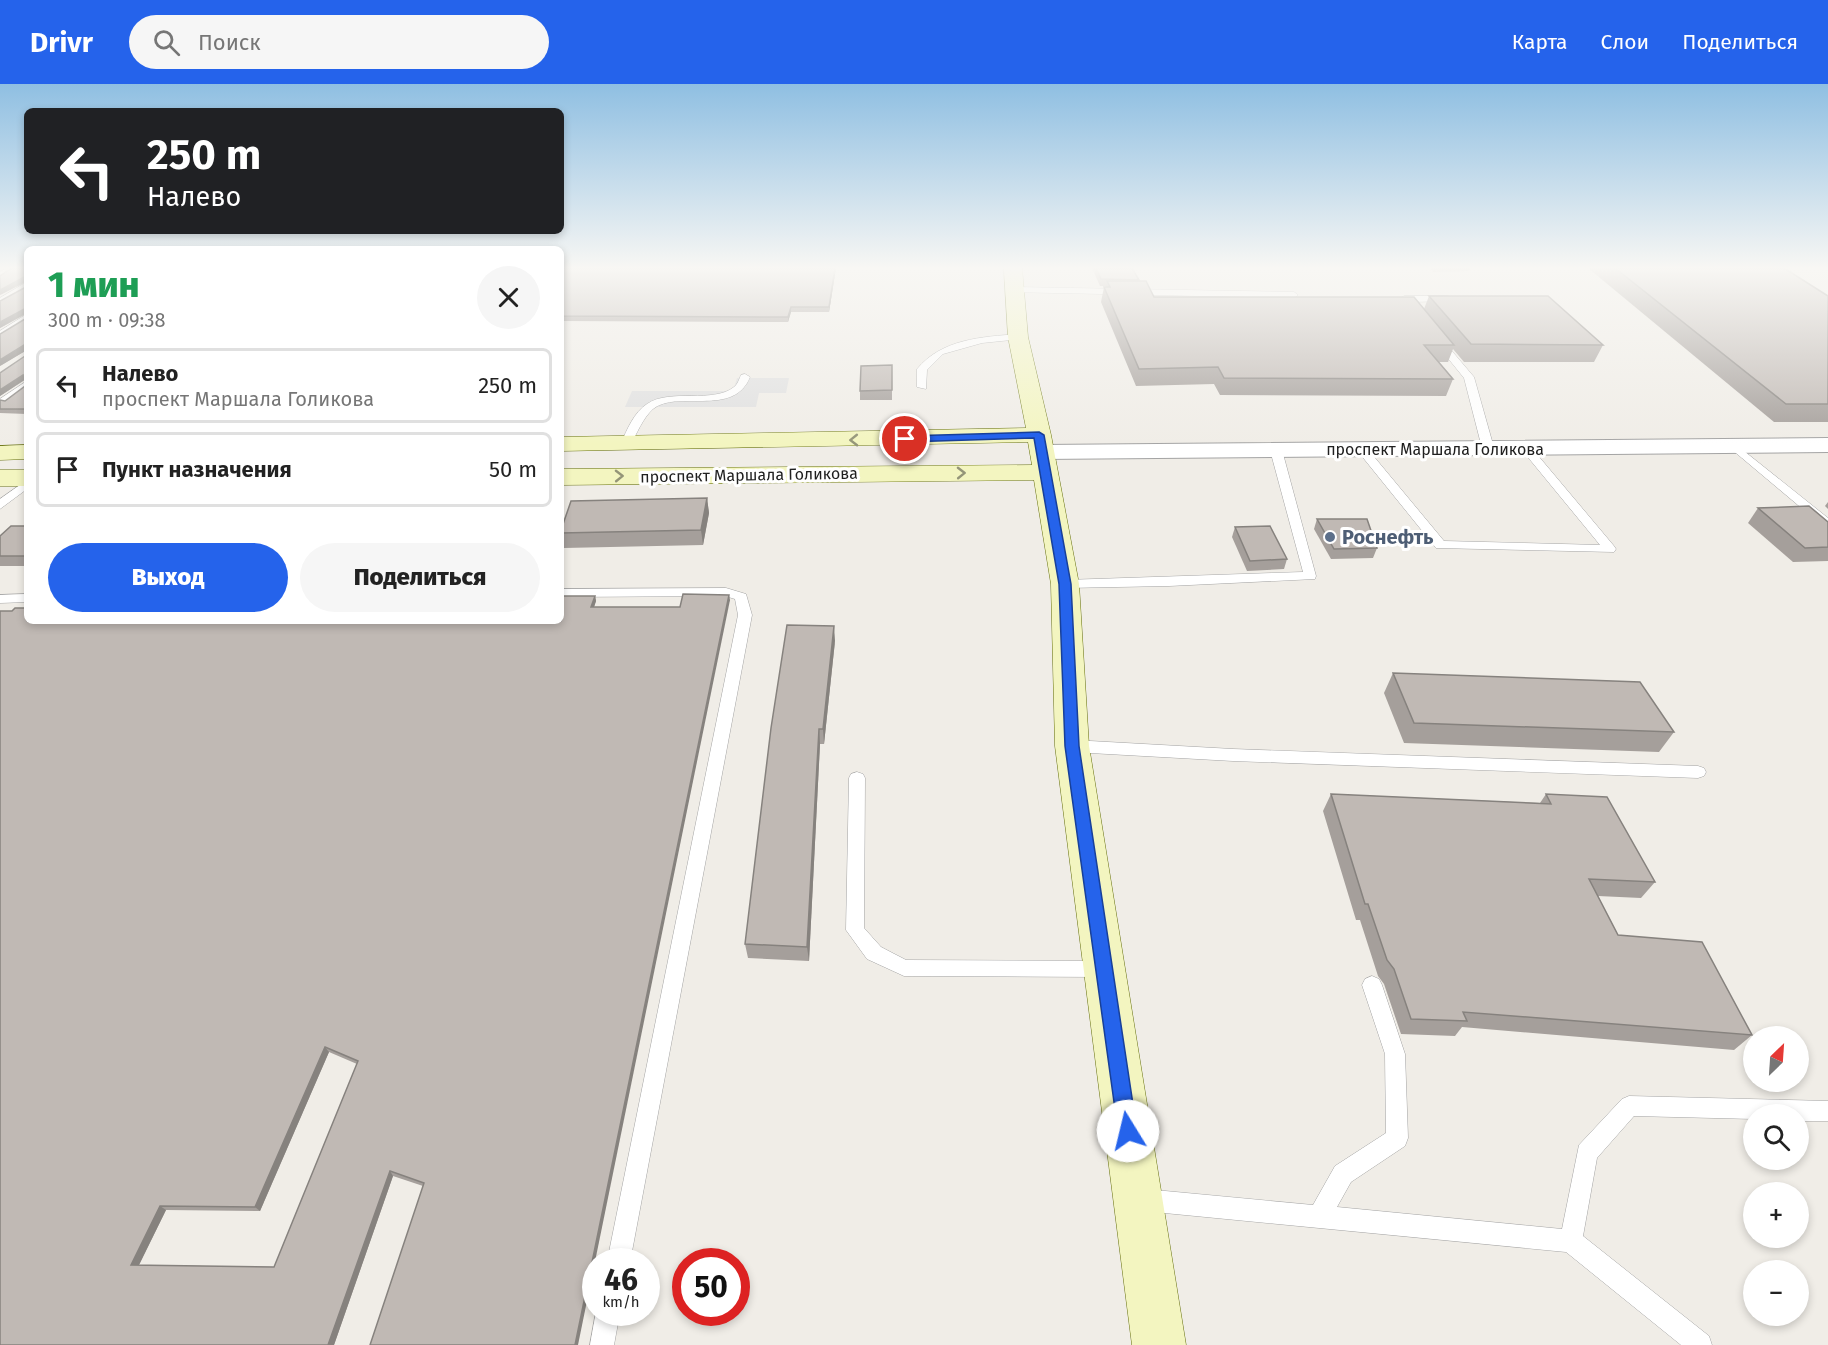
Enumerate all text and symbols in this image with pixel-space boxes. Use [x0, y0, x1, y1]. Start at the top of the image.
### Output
search box [129, 15, 549, 69]
text: Drivr [30, 26, 93, 59]
icon: search [150, 26, 183, 59]
text: Поиск [198, 29, 261, 56]
text: Карта [1512, 29, 1568, 55]
text: Слои [1601, 29, 1649, 55]
text: Поделиться [1682, 29, 1798, 55]
text: 250 m [147, 130, 261, 180]
icon: left [48, 132, 126, 210]
text: Налево [147, 181, 241, 213]
text: 1 мин [48, 263, 140, 307]
button: close [477, 266, 540, 329]
text: 300 m · 09:38 [48, 308, 166, 332]
text: Налево [102, 360, 178, 387]
icon: left [51, 369, 84, 402]
text: 250 m [478, 372, 537, 399]
text: проспект Маршала Голикова [102, 387, 374, 411]
pin [879, 413, 930, 464]
icon: arrive [888, 422, 921, 455]
one-way arrow [850, 433, 859, 446]
street label: проспект Маршала Голикова [1326, 440, 1544, 459]
icon: arrive [51, 453, 84, 486]
text: Пункт назначения [102, 456, 292, 483]
text: 50 m [489, 456, 537, 483]
street label: проспект Маршала Голикова [640, 464, 858, 486]
one-way arrow [957, 467, 966, 479]
one-way arrow [615, 470, 624, 482]
place label: Роснефть [1342, 525, 1434, 549]
marker: Роснефть [1323, 530, 1337, 544]
button: Выход [48, 543, 288, 612]
button: Поделиться [300, 543, 540, 612]
north arrow [1743, 1026, 1809, 1092]
map controls [1743, 1026, 1809, 1326]
position arrow [1096, 1099, 1160, 1163]
button: search [1743, 1104, 1809, 1170]
button: + [1743, 1182, 1809, 1248]
speed limit sign: 50 [672, 1248, 750, 1326]
button: − [1743, 1260, 1809, 1326]
text: 46 [604, 1262, 638, 1298]
text: km/h [602, 1293, 640, 1311]

